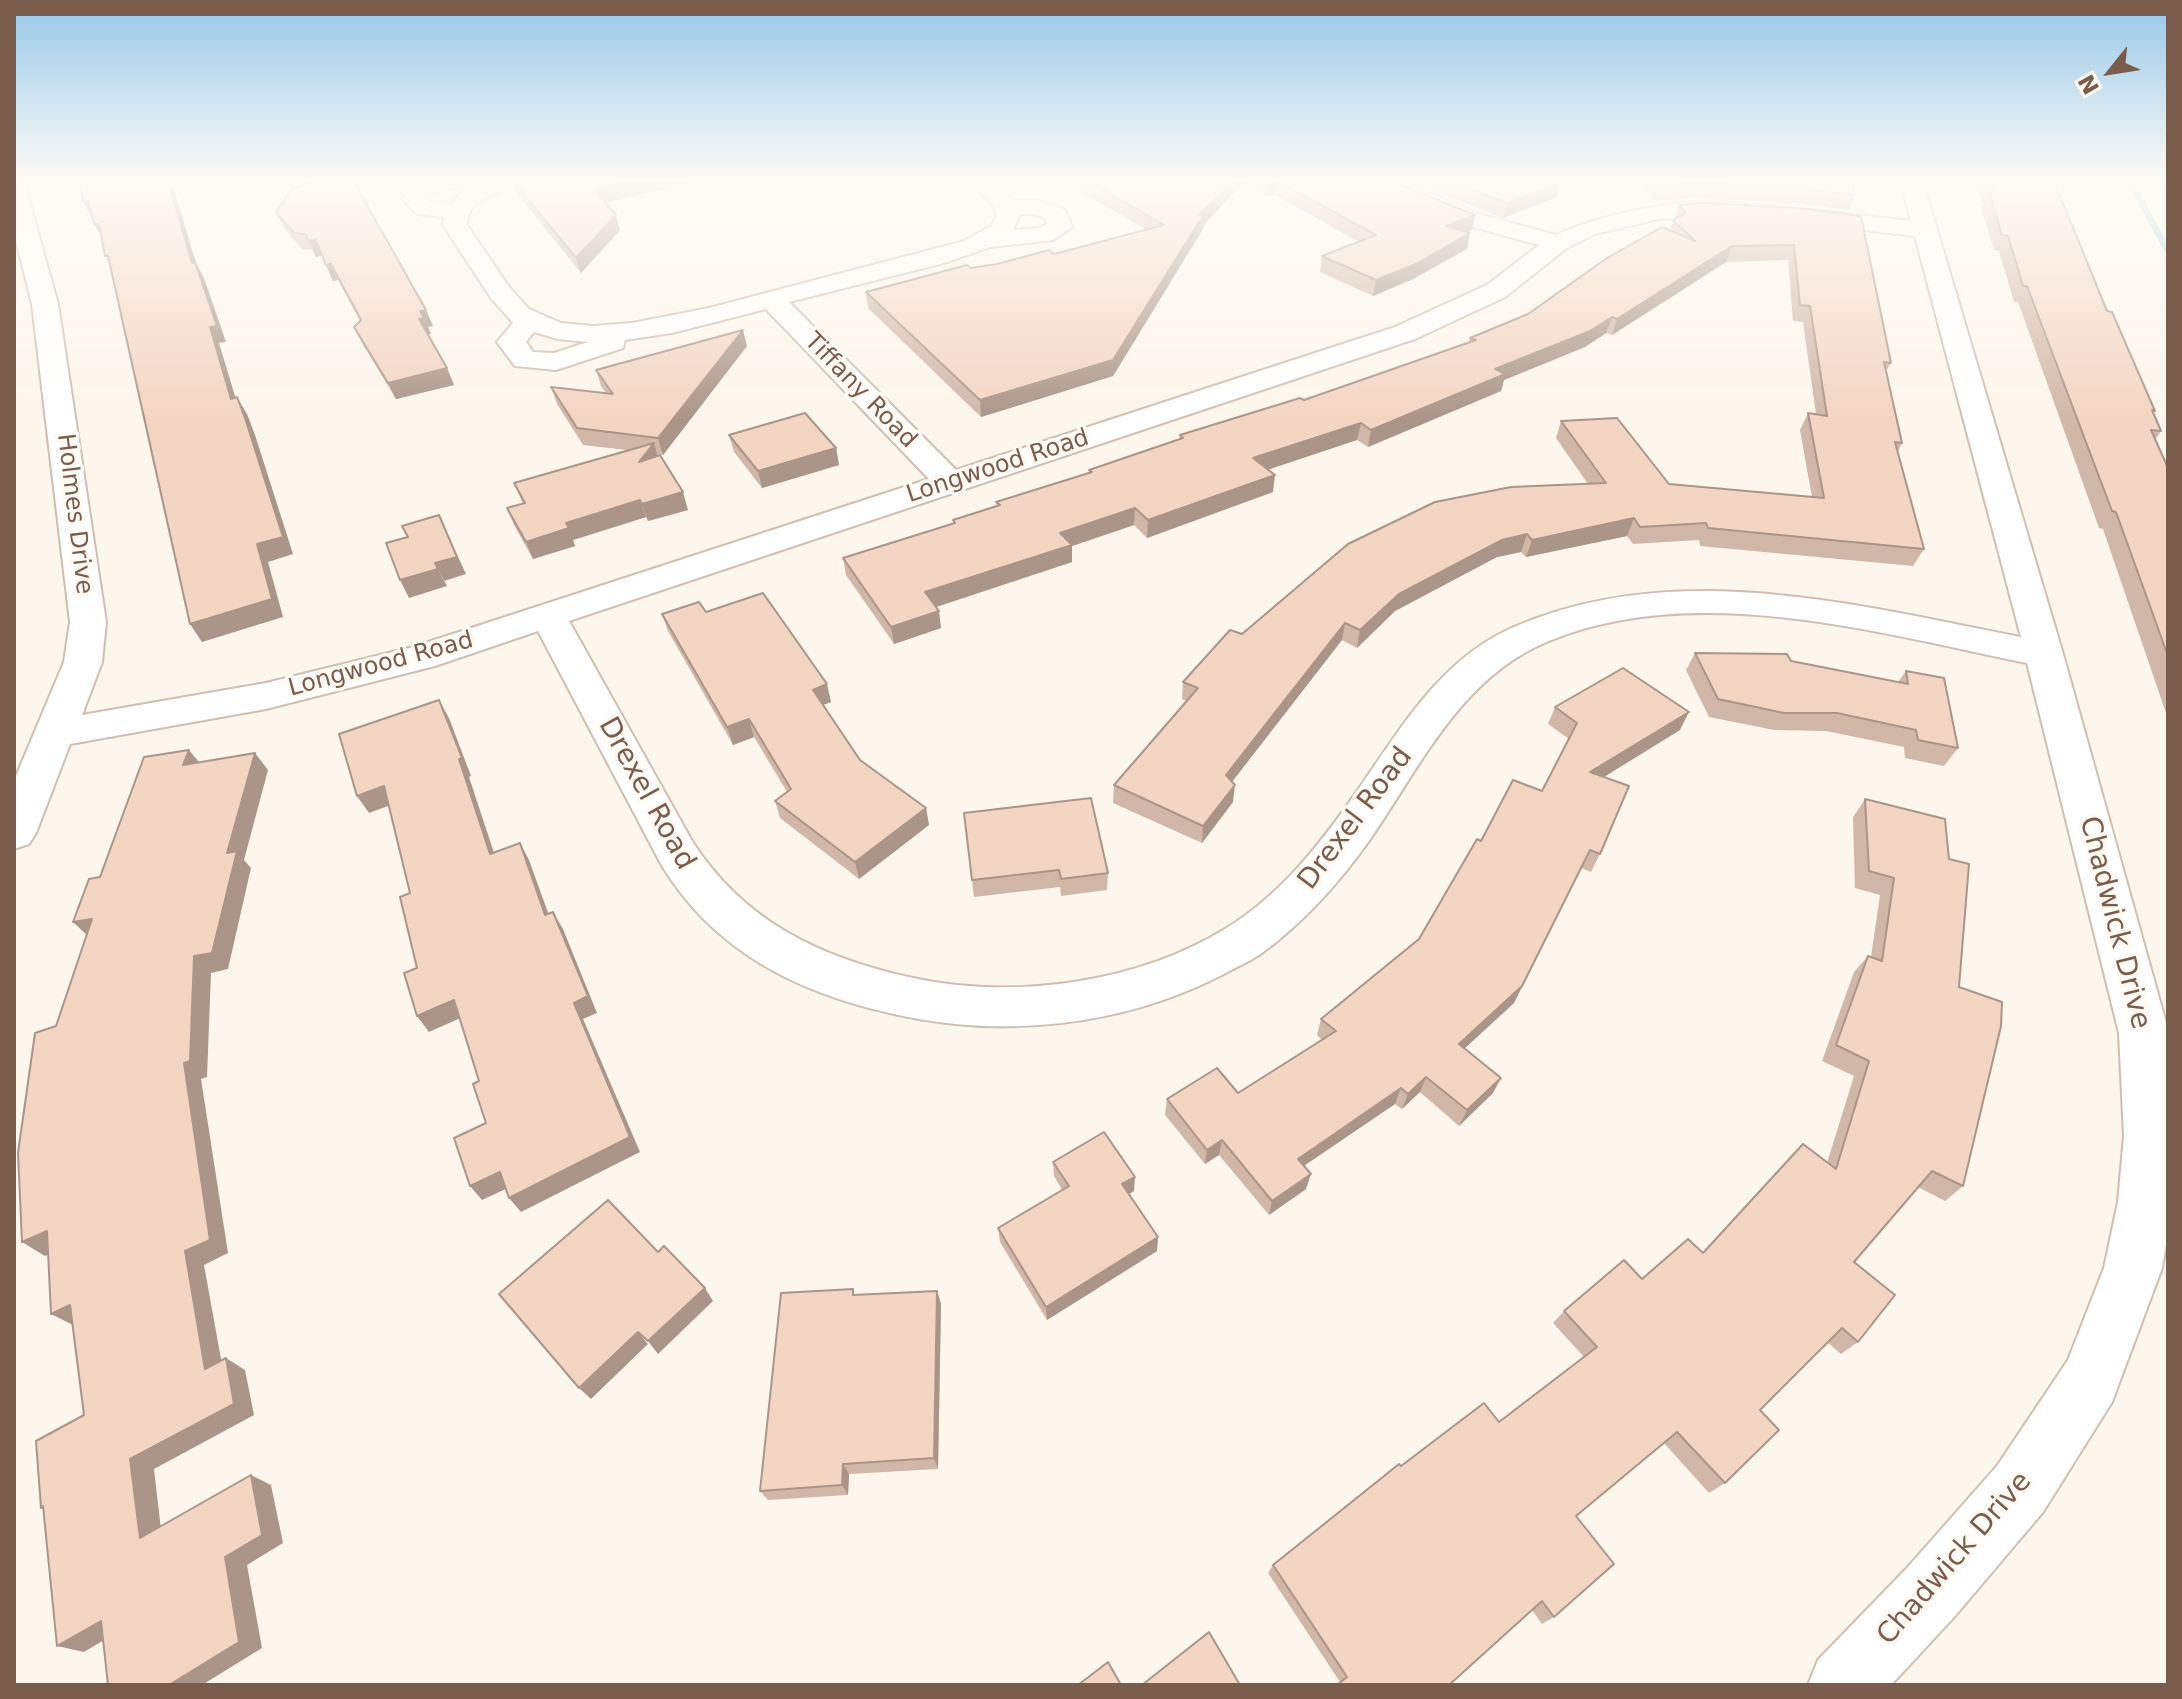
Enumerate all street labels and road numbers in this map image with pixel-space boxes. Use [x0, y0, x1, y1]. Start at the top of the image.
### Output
street label: Tiffany Road [798, 327, 922, 455]
street label: Longwood Road [903, 424, 1093, 510]
street label: Holmes Drive [50, 432, 98, 596]
street label: Longwood Road [285, 626, 477, 704]
street label: Drexel Road [590, 712, 702, 876]
street label: Drexel Road [1292, 741, 1420, 897]
street label: Chadwick Drive [2071, 813, 2157, 1033]
street label: Chadwick Drive [1871, 1466, 2039, 1652]

